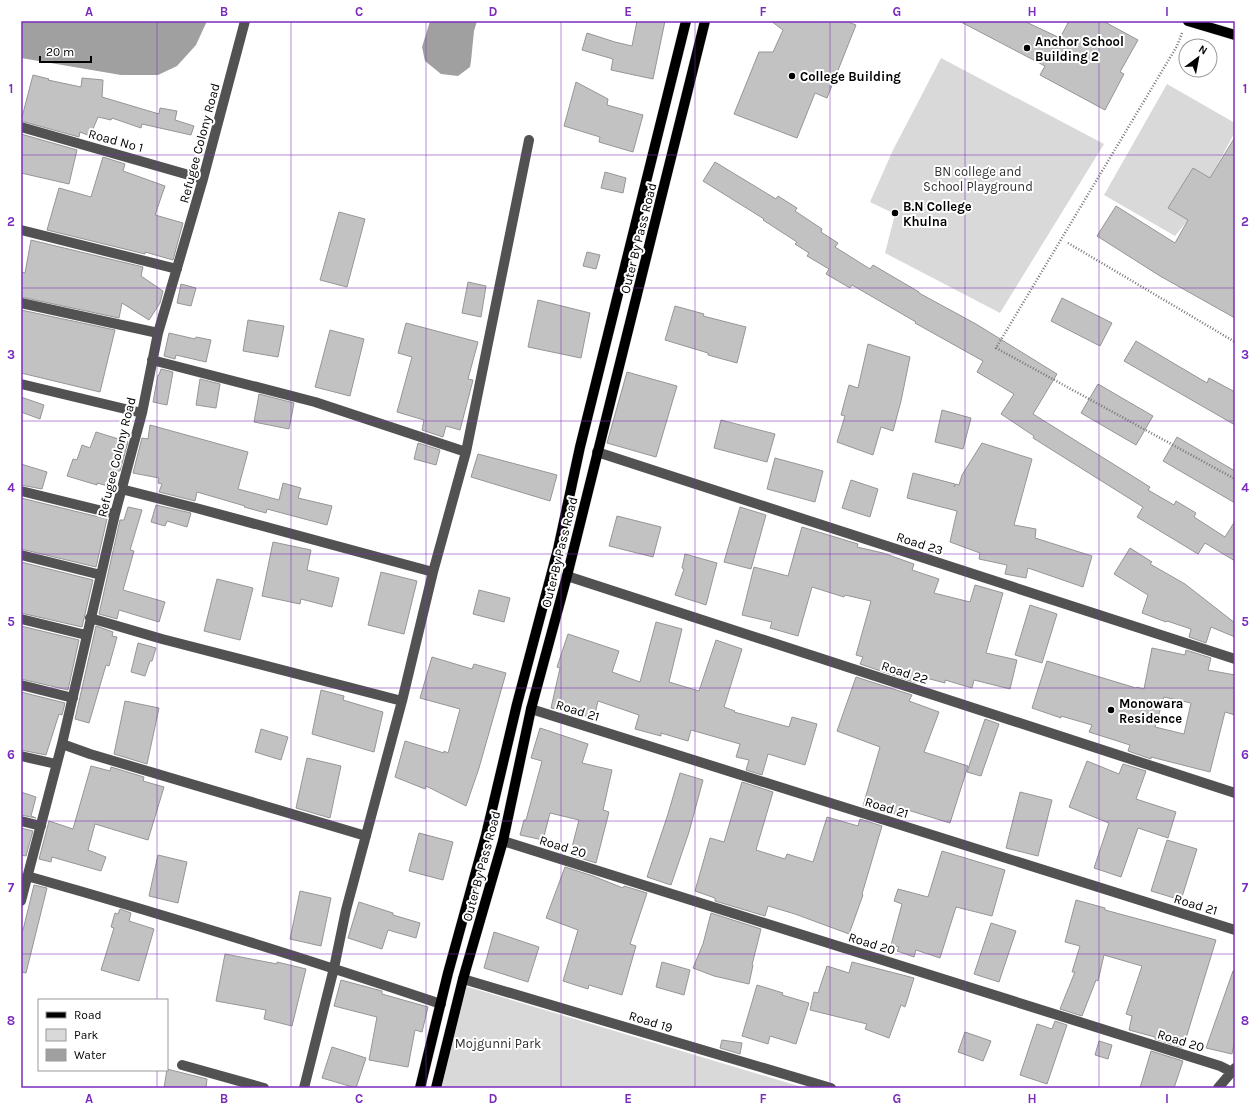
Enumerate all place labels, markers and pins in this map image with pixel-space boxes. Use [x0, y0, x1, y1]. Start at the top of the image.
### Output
place label: Anchor School Building 2 [1035, 34, 1124, 64]
marker: Anchor School Building 2 [1022, 43, 1032, 53]
place label: College Building [800, 69, 901, 84]
marker: College Building [787, 71, 797, 81]
place label: B.N College Khulna [903, 199, 972, 229]
marker: B.N College Khulna [890, 208, 900, 218]
place label: Monowara Residence [1119, 696, 1183, 726]
marker: Monowara Residence [1106, 705, 1116, 715]

